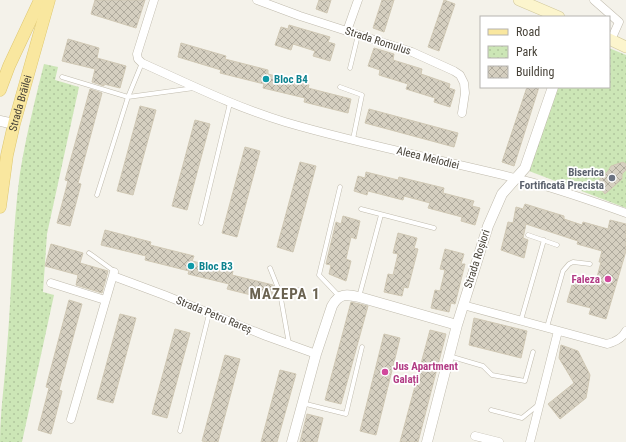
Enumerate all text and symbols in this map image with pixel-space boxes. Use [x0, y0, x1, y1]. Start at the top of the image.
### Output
legend [480, 16, 610, 88]
street label: Strada Romulus [343, 24, 413, 58]
text: Road [516, 25, 540, 39]
text: Park [516, 45, 538, 59]
text: Building [516, 65, 554, 79]
street label: Strada Brăilei [6, 73, 34, 132]
place label: Bloc B4 [274, 73, 308, 86]
marker: Bloc B4 [261, 74, 271, 84]
street label: Aleea Melodiei [395, 144, 461, 172]
place label: Biserica Fortificată Precista [520, 166, 604, 192]
marker: Biserica Fortificată Precista [607, 173, 617, 183]
street label: Strada Roșiori [461, 228, 493, 290]
place label: Bloc B3 [199, 260, 233, 273]
marker: Bloc B3 [186, 261, 196, 271]
place label: Faleza [572, 273, 600, 286]
marker: Faleza [603, 274, 613, 284]
district label: MAZEPA 1 [249, 285, 321, 303]
street label: Strada Petru Rareș [174, 294, 254, 336]
place label: Jus Apartment Galați [393, 360, 458, 386]
marker: Jus Apartment Galați [380, 367, 390, 377]

